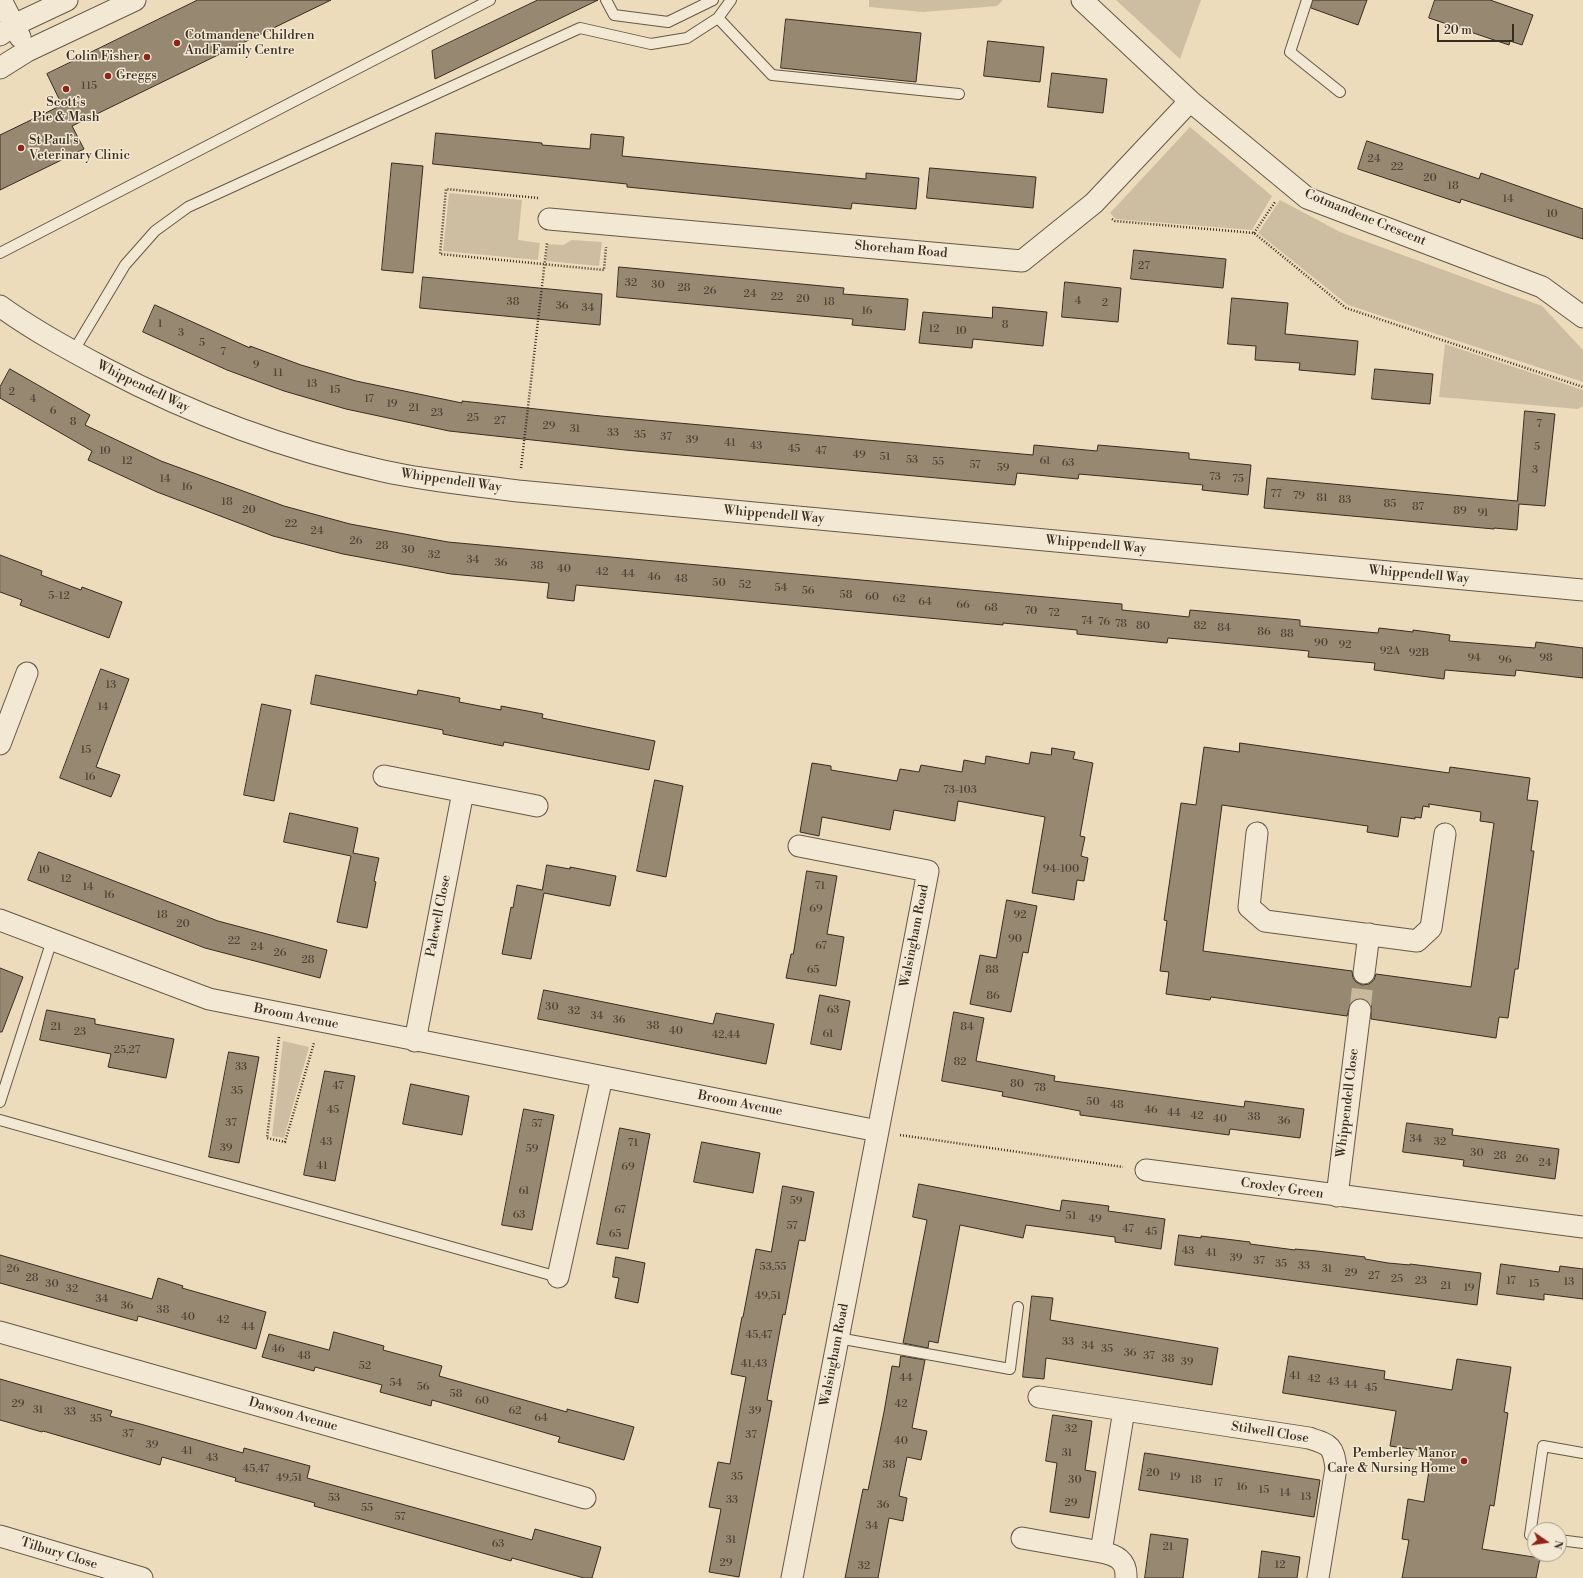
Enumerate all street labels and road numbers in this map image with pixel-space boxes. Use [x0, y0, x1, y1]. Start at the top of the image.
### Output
street label: Cotmandene Crescent [1302, 186, 1428, 250]
street label: Shoreham Road [854, 238, 948, 262]
street label: Whippendell Way [94, 358, 192, 416]
street label: Whippendell Way [400, 466, 502, 496]
street label: Whippendell Way [723, 503, 825, 527]
street label: Whippendell Way [1045, 533, 1147, 557]
street label: Whippendell Way [1368, 563, 1470, 587]
street label: Palewell Close [423, 874, 455, 958]
street label: Walsingham Road [897, 883, 933, 989]
street label: Broom Avenue [252, 1001, 340, 1033]
street label: Whippendell Close [1334, 1048, 1362, 1158]
street label: Broom Avenue [696, 1088, 784, 1120]
street label: Croxley Green [1240, 1175, 1324, 1203]
street label: Walsingham Road [817, 1302, 853, 1408]
street label: Dawson Avenue [247, 1395, 339, 1435]
street label: Stilwell Close [1230, 1419, 1310, 1447]
street label: Tilbury Close [19, 1535, 99, 1573]

